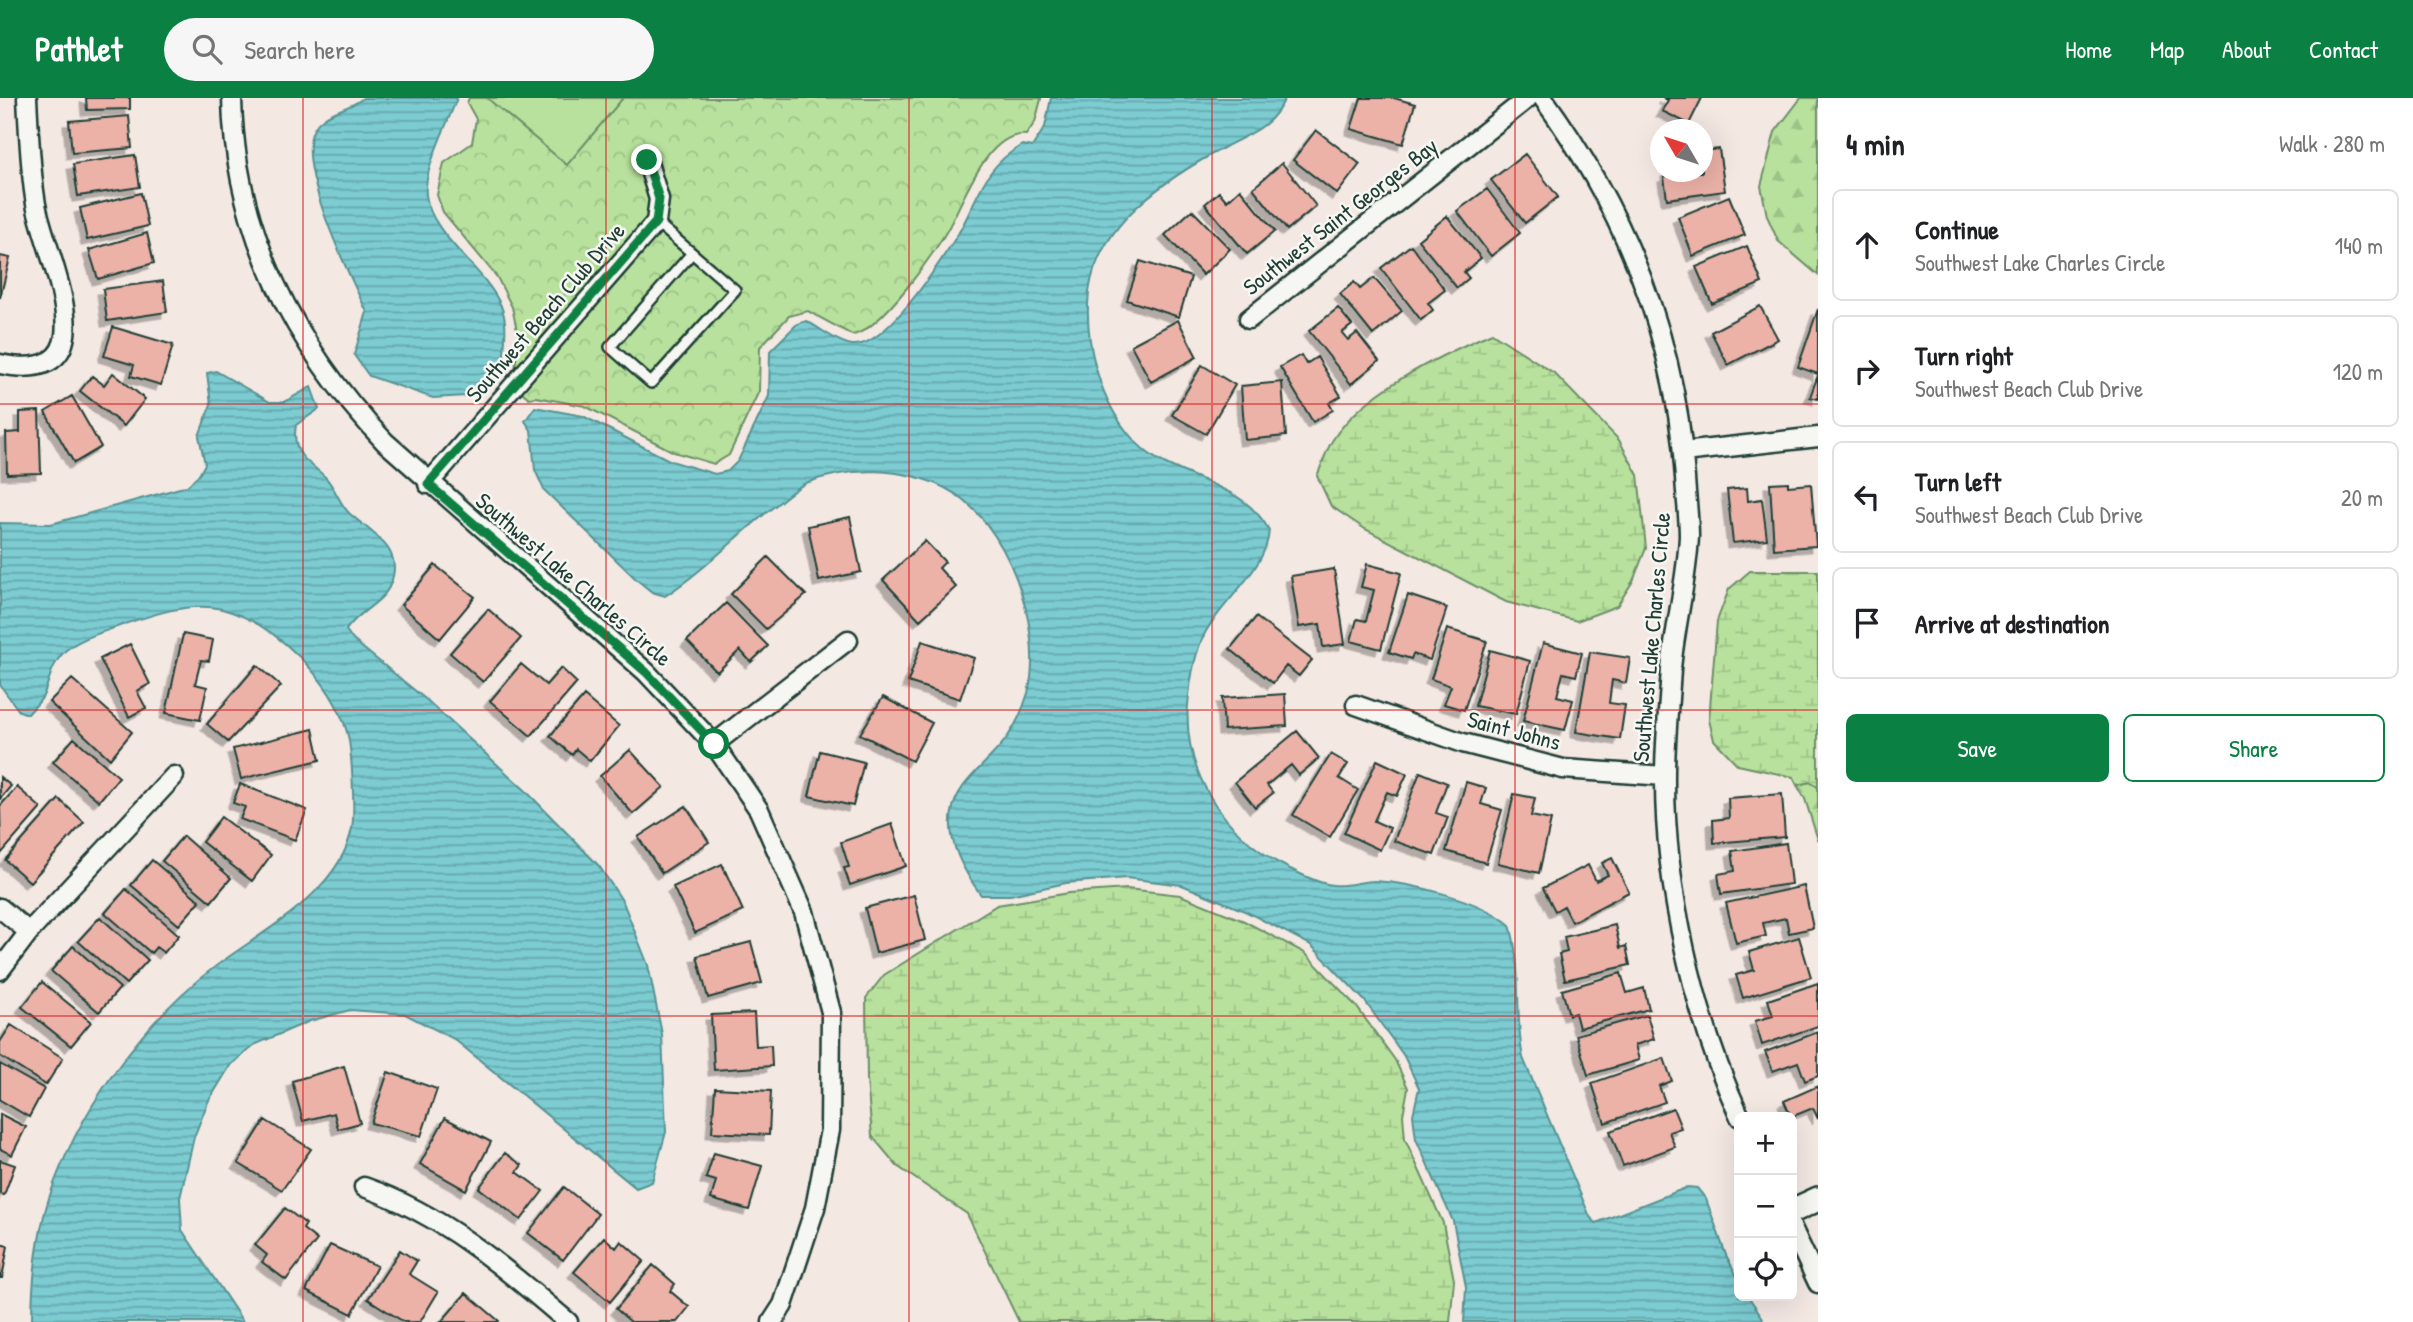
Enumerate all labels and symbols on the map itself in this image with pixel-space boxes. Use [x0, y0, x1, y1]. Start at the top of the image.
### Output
north arrow [1650, 119, 1713, 182]
street label: Southwest Saint Georges Bay [1236, 130, 1444, 302]
route end [631, 144, 662, 175]
street label: Southwest Beach Club Drive [458, 216, 632, 408]
street label: Southwest Lake Charles Circle [469, 485, 679, 673]
street label: Southwest Lake Charles Circle [1625, 511, 1677, 763]
street label: Saint Johns [1464, 703, 1564, 757]
route start [698, 728, 729, 759]

